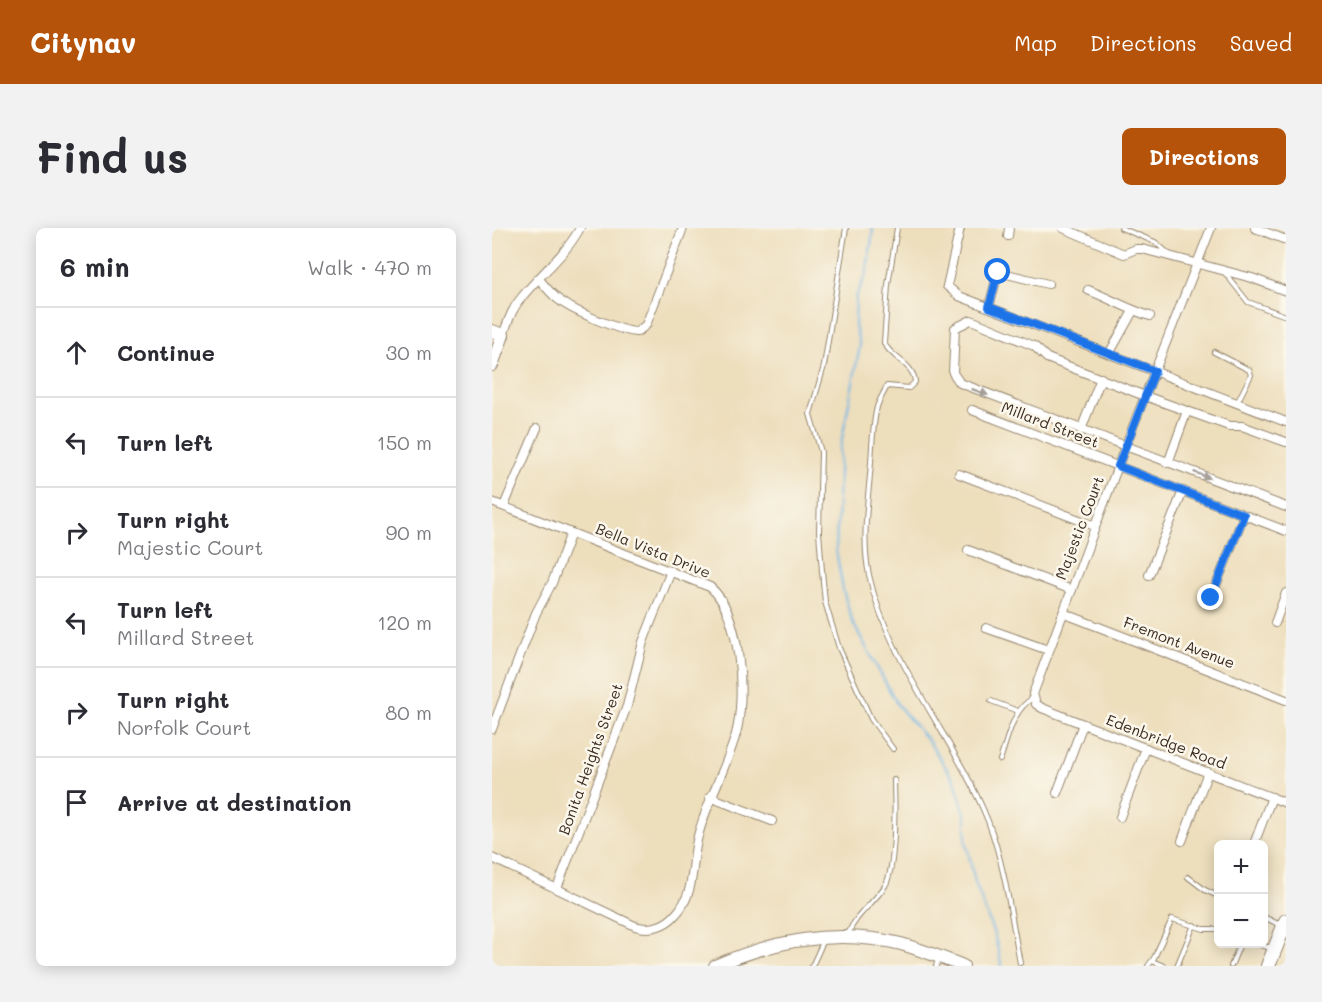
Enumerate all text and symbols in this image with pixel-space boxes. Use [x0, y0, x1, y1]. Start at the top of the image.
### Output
text: Citynav [30, 24, 136, 60]
text: Map [1014, 29, 1057, 56]
text: Directions [1090, 29, 1197, 56]
text: Saved [1230, 29, 1292, 56]
button: Directions [1122, 128, 1286, 185]
text: Find us [36, 129, 188, 184]
text: 6 min [60, 250, 129, 284]
text: Walk · 470 m [307, 254, 432, 280]
route start [984, 258, 1010, 284]
icon: ahead [60, 336, 93, 369]
text: Continue [117, 338, 215, 367]
text: 30 m [386, 339, 432, 365]
one-way arrow [971, 387, 989, 397]
street label: Millard Street [999, 396, 1102, 452]
icon: left [60, 426, 93, 459]
text: Turn left [117, 428, 213, 457]
text: 150 m [377, 429, 432, 455]
one-way arrow [1193, 471, 1211, 481]
street label: Majestic Court [1050, 473, 1108, 582]
text: Turn right [117, 505, 229, 534]
icon: right [60, 516, 93, 549]
street label: Bella Vista Drive [593, 518, 714, 582]
text: 90 m [386, 519, 432, 545]
text: Majestic Court [117, 534, 263, 560]
route end [1197, 584, 1223, 610]
text: Turn left [117, 595, 213, 624]
icon: left [60, 606, 93, 639]
text: 120 m [377, 609, 432, 635]
street label: Fremont Avenue [1121, 612, 1238, 672]
text: Millard Street [117, 624, 254, 650]
street label: Bonita Heights Street [553, 680, 627, 837]
text: Turn right [117, 685, 229, 714]
icon: right [60, 696, 93, 729]
text: 80 m [385, 699, 432, 725]
street label: Edenbridge Road [1103, 709, 1229, 773]
text: Norfolk Court [117, 714, 251, 740]
icon: arrive [60, 786, 93, 819]
text: Arrive at destination [117, 788, 352, 817]
map controls [1214, 840, 1268, 948]
button: + [1214, 840, 1268, 894]
button: − [1214, 894, 1268, 948]

